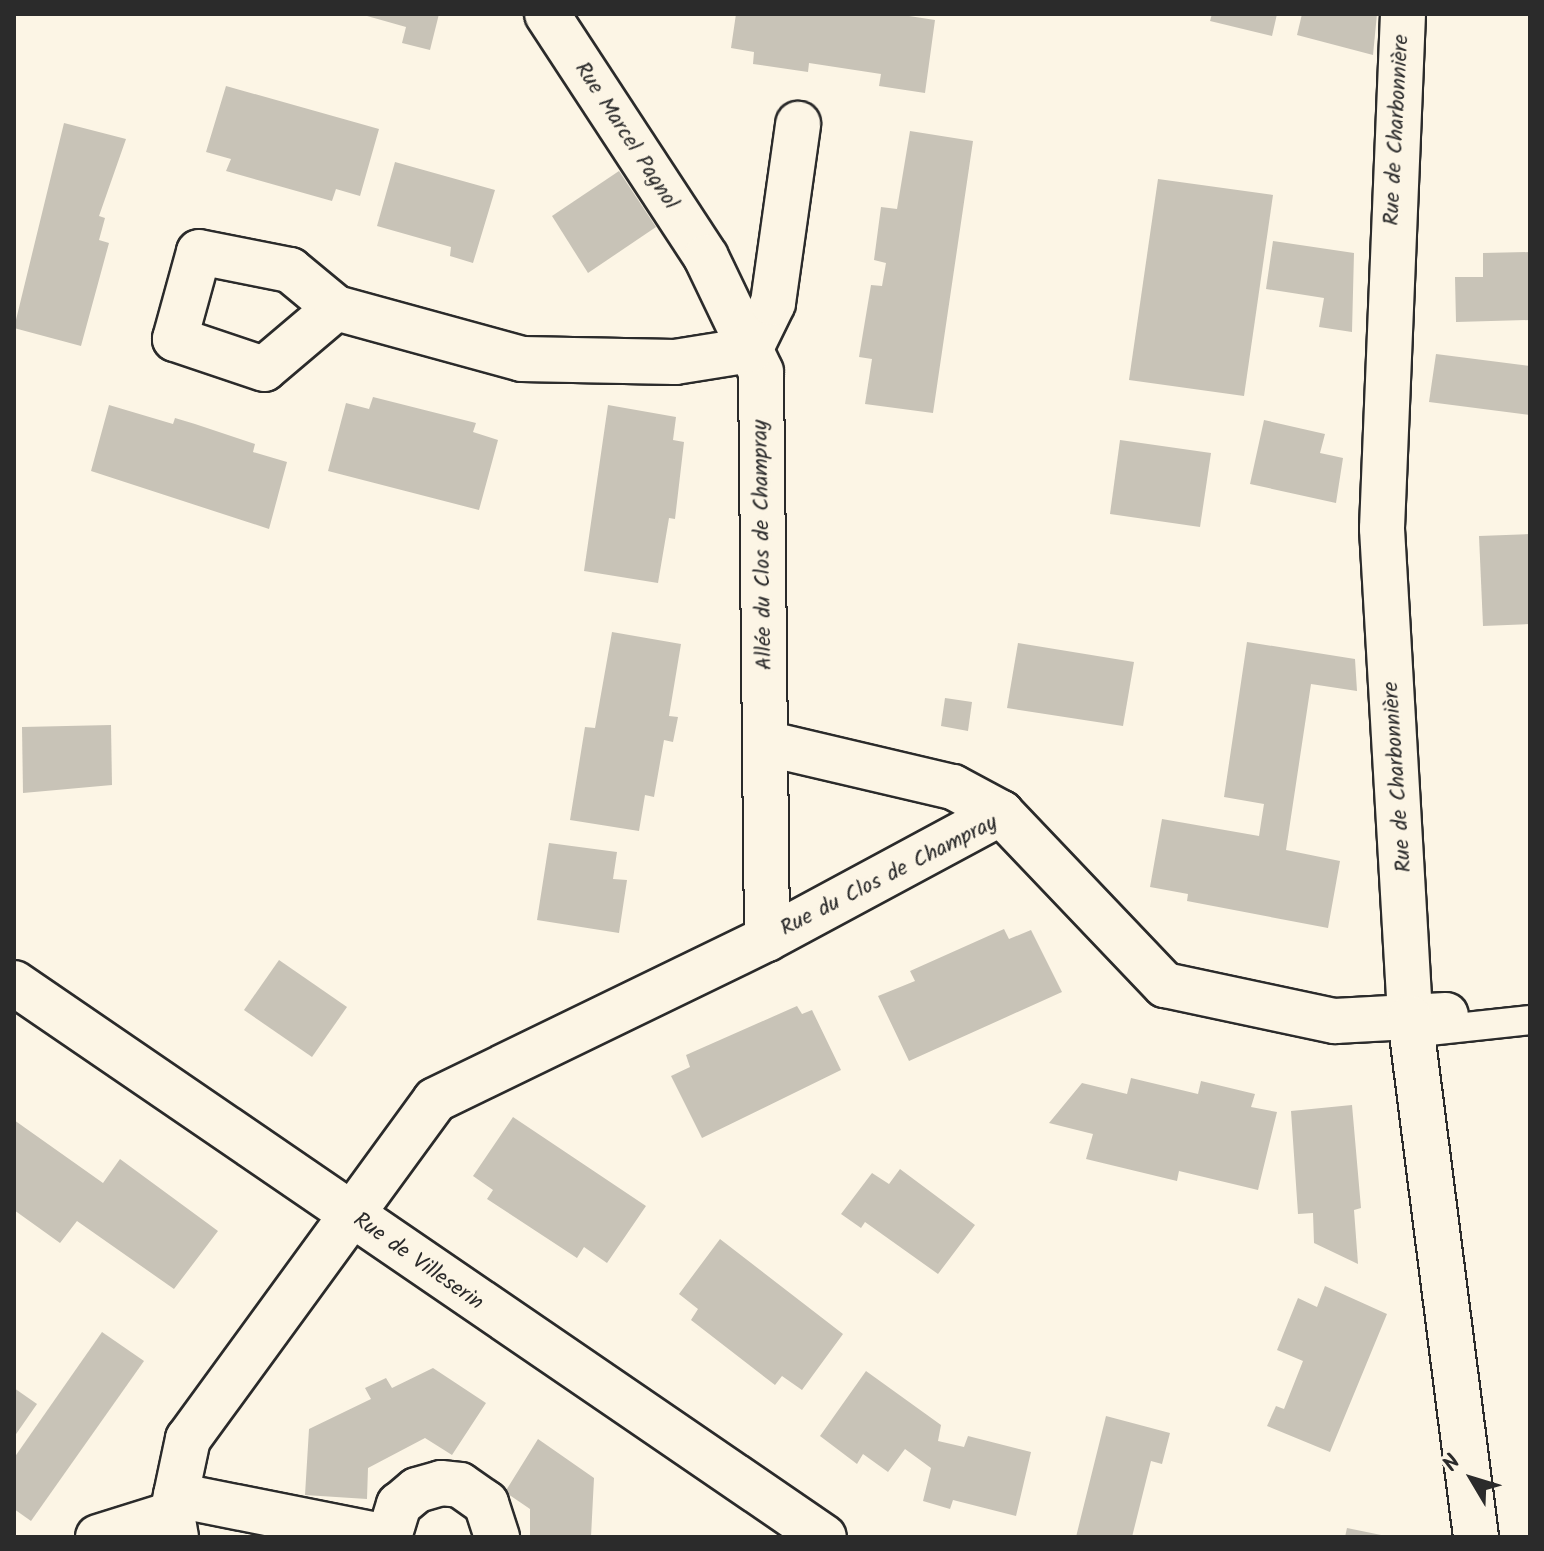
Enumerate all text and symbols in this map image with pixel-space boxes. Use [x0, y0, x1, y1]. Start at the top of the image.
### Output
street label: Rue de Charbonnière [1379, 34, 1415, 226]
street label: Rue Marcel Pagnol [568, 57, 684, 215]
street label: Allée du Clos de Champray [748, 420, 778, 670]
street label: Rue de Charbonnière [1378, 681, 1418, 873]
street label: Rue du Clos de Champray [776, 810, 1002, 942]
street label: Rue de Villeserin [348, 1207, 488, 1317]
north arrow [1432, 1439, 1512, 1519]
text: N [1435, 1448, 1471, 1480]

